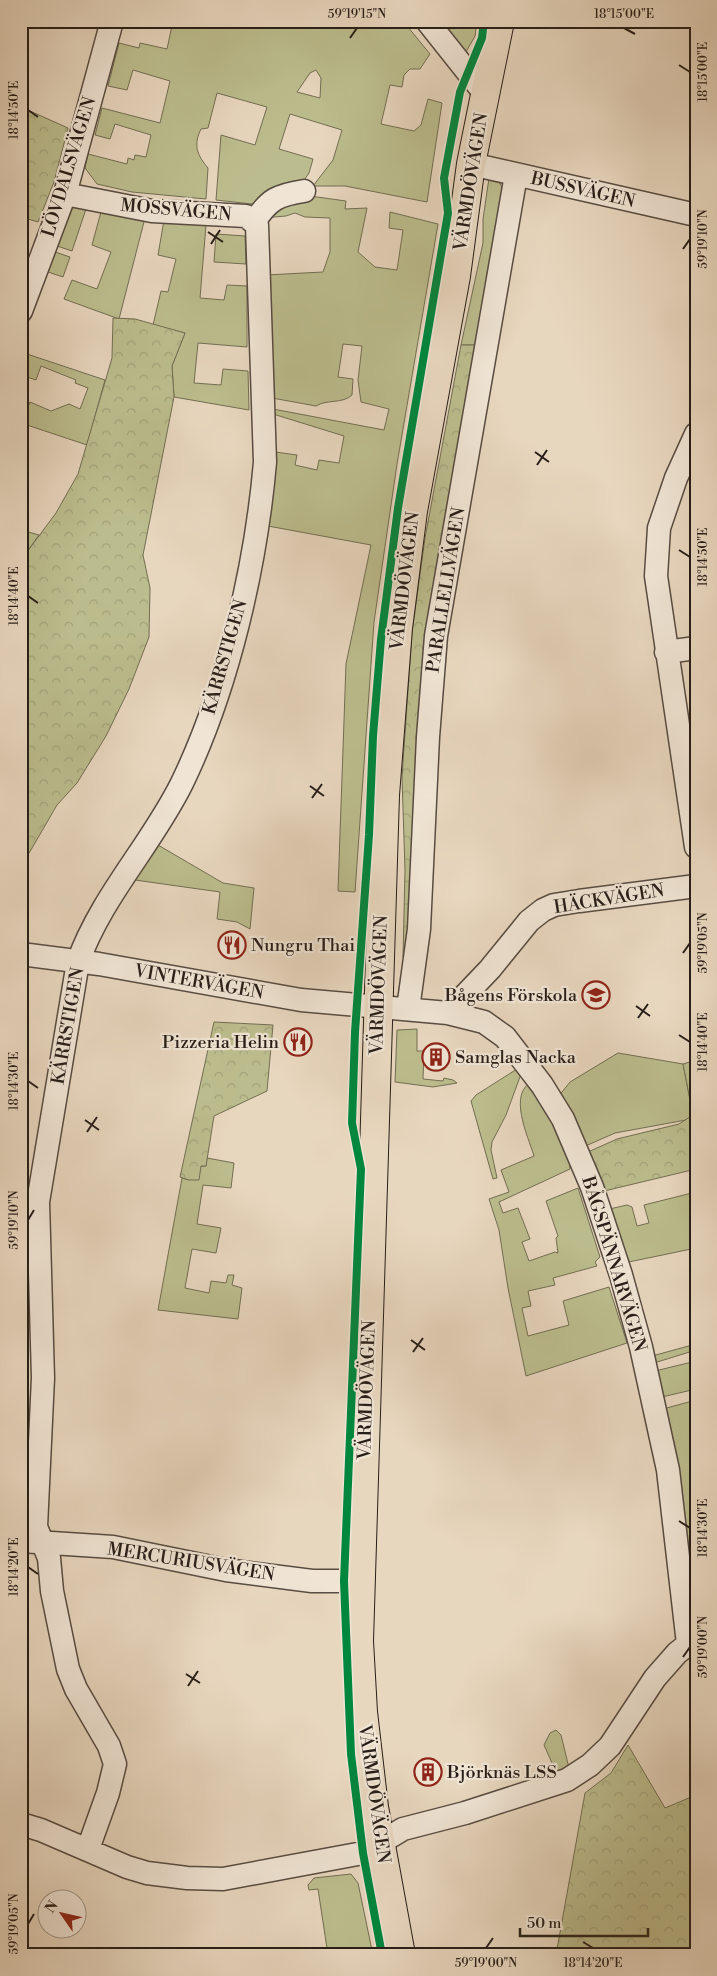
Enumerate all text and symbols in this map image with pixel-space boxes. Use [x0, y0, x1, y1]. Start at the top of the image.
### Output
text: 59°19'15"N [328, 7, 386, 22]
text: 18°15'00"E [594, 7, 654, 22]
text: 18°15'00"E [696, 42, 711, 102]
text: 18°14'50"E [7, 81, 22, 139]
street label: LÖVDALSVÄGEN [37, 93, 101, 240]
street label: VÄRMDÖVÄGEN [449, 111, 493, 254]
street label: BUSSVÄGEN [528, 167, 638, 213]
street label: MOSSVÄGEN [120, 194, 233, 226]
text: 59°19'10"N [696, 209, 711, 269]
street label: PARALLELLVÄGEN [422, 505, 471, 674]
street label: VÄRMDÖVÄGEN [385, 510, 425, 653]
text: 18°14'50"E [696, 528, 711, 586]
text: 18°14'40"E [7, 566, 22, 626]
street label: KÄRRSTIGEN [198, 596, 253, 717]
street label: HÄCKVÄGEN [552, 879, 666, 919]
text: 59°19'05"N [696, 912, 711, 974]
street label: VÄRMDÖVÄGEN [365, 914, 393, 1056]
restaurant icon: Nungru Thai [217, 930, 247, 960]
place label: Nungru Thai [251, 934, 355, 957]
street label: VINTERVÄGEN [131, 959, 266, 1005]
street label: KÄRRSTIGEN [46, 965, 90, 1086]
school or university icon: Bågens Förskola [581, 980, 611, 1010]
place label: Bågens Förskola [444, 984, 578, 1007]
text: 18°14'40"E [696, 1012, 711, 1072]
restaurant icon: Pizzeria Helin [283, 1027, 313, 1057]
place label: Pizzeria Helin [162, 1031, 279, 1054]
building icon: Samglas Nacka [421, 1042, 451, 1072]
place label: Samglas Nacka [455, 1046, 577, 1069]
text: 18°14'30"E [7, 1052, 22, 1110]
street label: BÅGSPÄNNARVÄGEN [576, 1173, 652, 1355]
text: 59°19'10"N [7, 1190, 22, 1250]
street label: VÄRMDÖVÄGEN [353, 1319, 381, 1461]
text: 18°14'30"E [696, 1499, 711, 1557]
street label: MERCURIUSVÄGEN [106, 1537, 277, 1587]
text: 18°14'20"E [7, 1538, 22, 1597]
text: 59°19'00"N [696, 1616, 711, 1678]
street label: VÄRMDÖVÄGEN [353, 1722, 395, 1865]
building icon: Björknäs LSS [413, 1757, 443, 1787]
place label: Björknäs LSS [446, 1761, 557, 1784]
north arrow [38, 1888, 88, 1938]
text: 59°19'05"N [7, 1893, 22, 1955]
text: N [41, 1898, 63, 1917]
scale bar [520, 1906, 647, 1938]
text: 50 m [527, 1914, 561, 1933]
text: 59°19'00"N [455, 1956, 517, 1971]
text: 18°14'20"E [564, 1956, 623, 1971]

